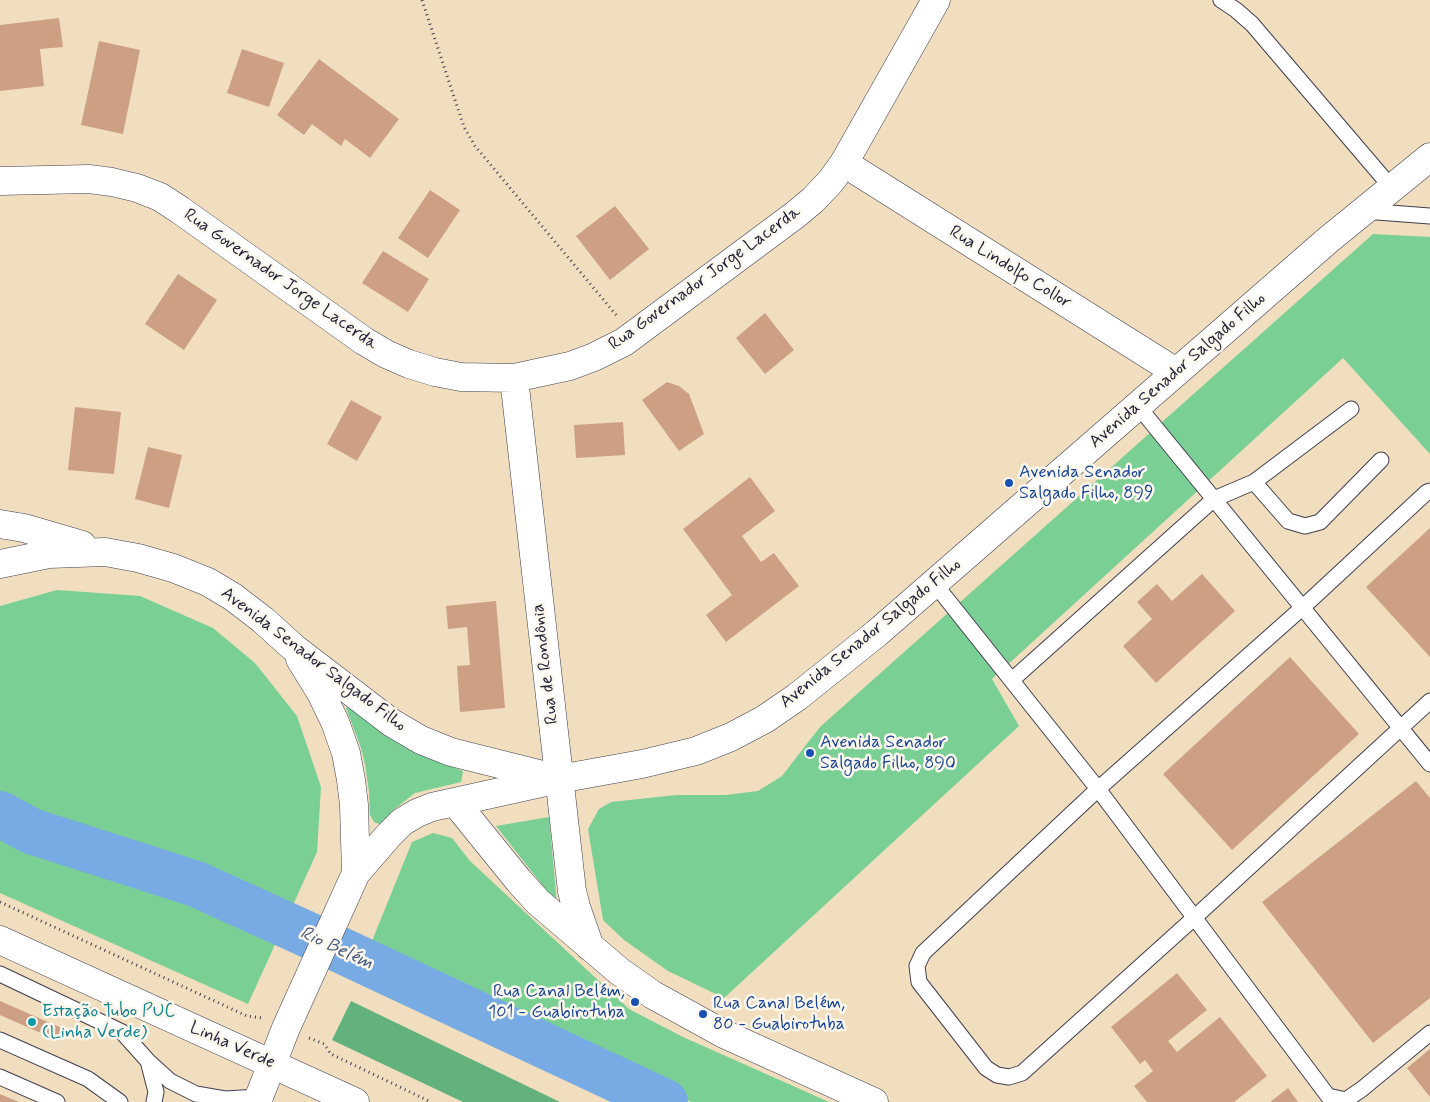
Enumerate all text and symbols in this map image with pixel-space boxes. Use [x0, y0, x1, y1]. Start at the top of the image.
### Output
street label: Rua Governador Jorge Lacerda [605, 202, 805, 356]
street label: Rua Governador Jorge Lacerda [179, 205, 381, 355]
street label: Rua Lindolfo Collor [945, 222, 1075, 314]
street label: Avenida Senador Salgado Filho [1085, 288, 1271, 454]
place label: Avenida Senador Salgado Filho, 899 [1019, 462, 1154, 504]
marker: Avenida Senador Salgado Filho, 899 [1003, 477, 1015, 489]
street label: Avenida Senador Salgado Filho [776, 554, 966, 714]
street label: Avenida Senador Salgado Filho [216, 583, 410, 737]
street label: Rua de Rondônia [528, 602, 564, 726]
place label: Avenida Senador Salgado Filho, 890 [820, 732, 956, 774]
marker: Avenida Senador Salgado Filho, 890 [804, 747, 816, 759]
water label: Rio Belém [296, 922, 376, 976]
place label: Rua Canal Belém, 101 - Guabirotuba [488, 981, 625, 1024]
place label: Rua Canal Belém, 80 - Guabirotuba [713, 993, 845, 1036]
marker: Rua Canal Belém, 101 - Guabirotuba [629, 996, 641, 1008]
place label: Estação Tubo PUC (Linha Verde) [42, 1001, 175, 1044]
marker: Rua Canal Belém, 80 - Guabirotuba [697, 1008, 709, 1020]
marker: Estação Tubo PUC (Linha Verde) [26, 1016, 38, 1028]
street label: Linha Verde [186, 1018, 278, 1074]

